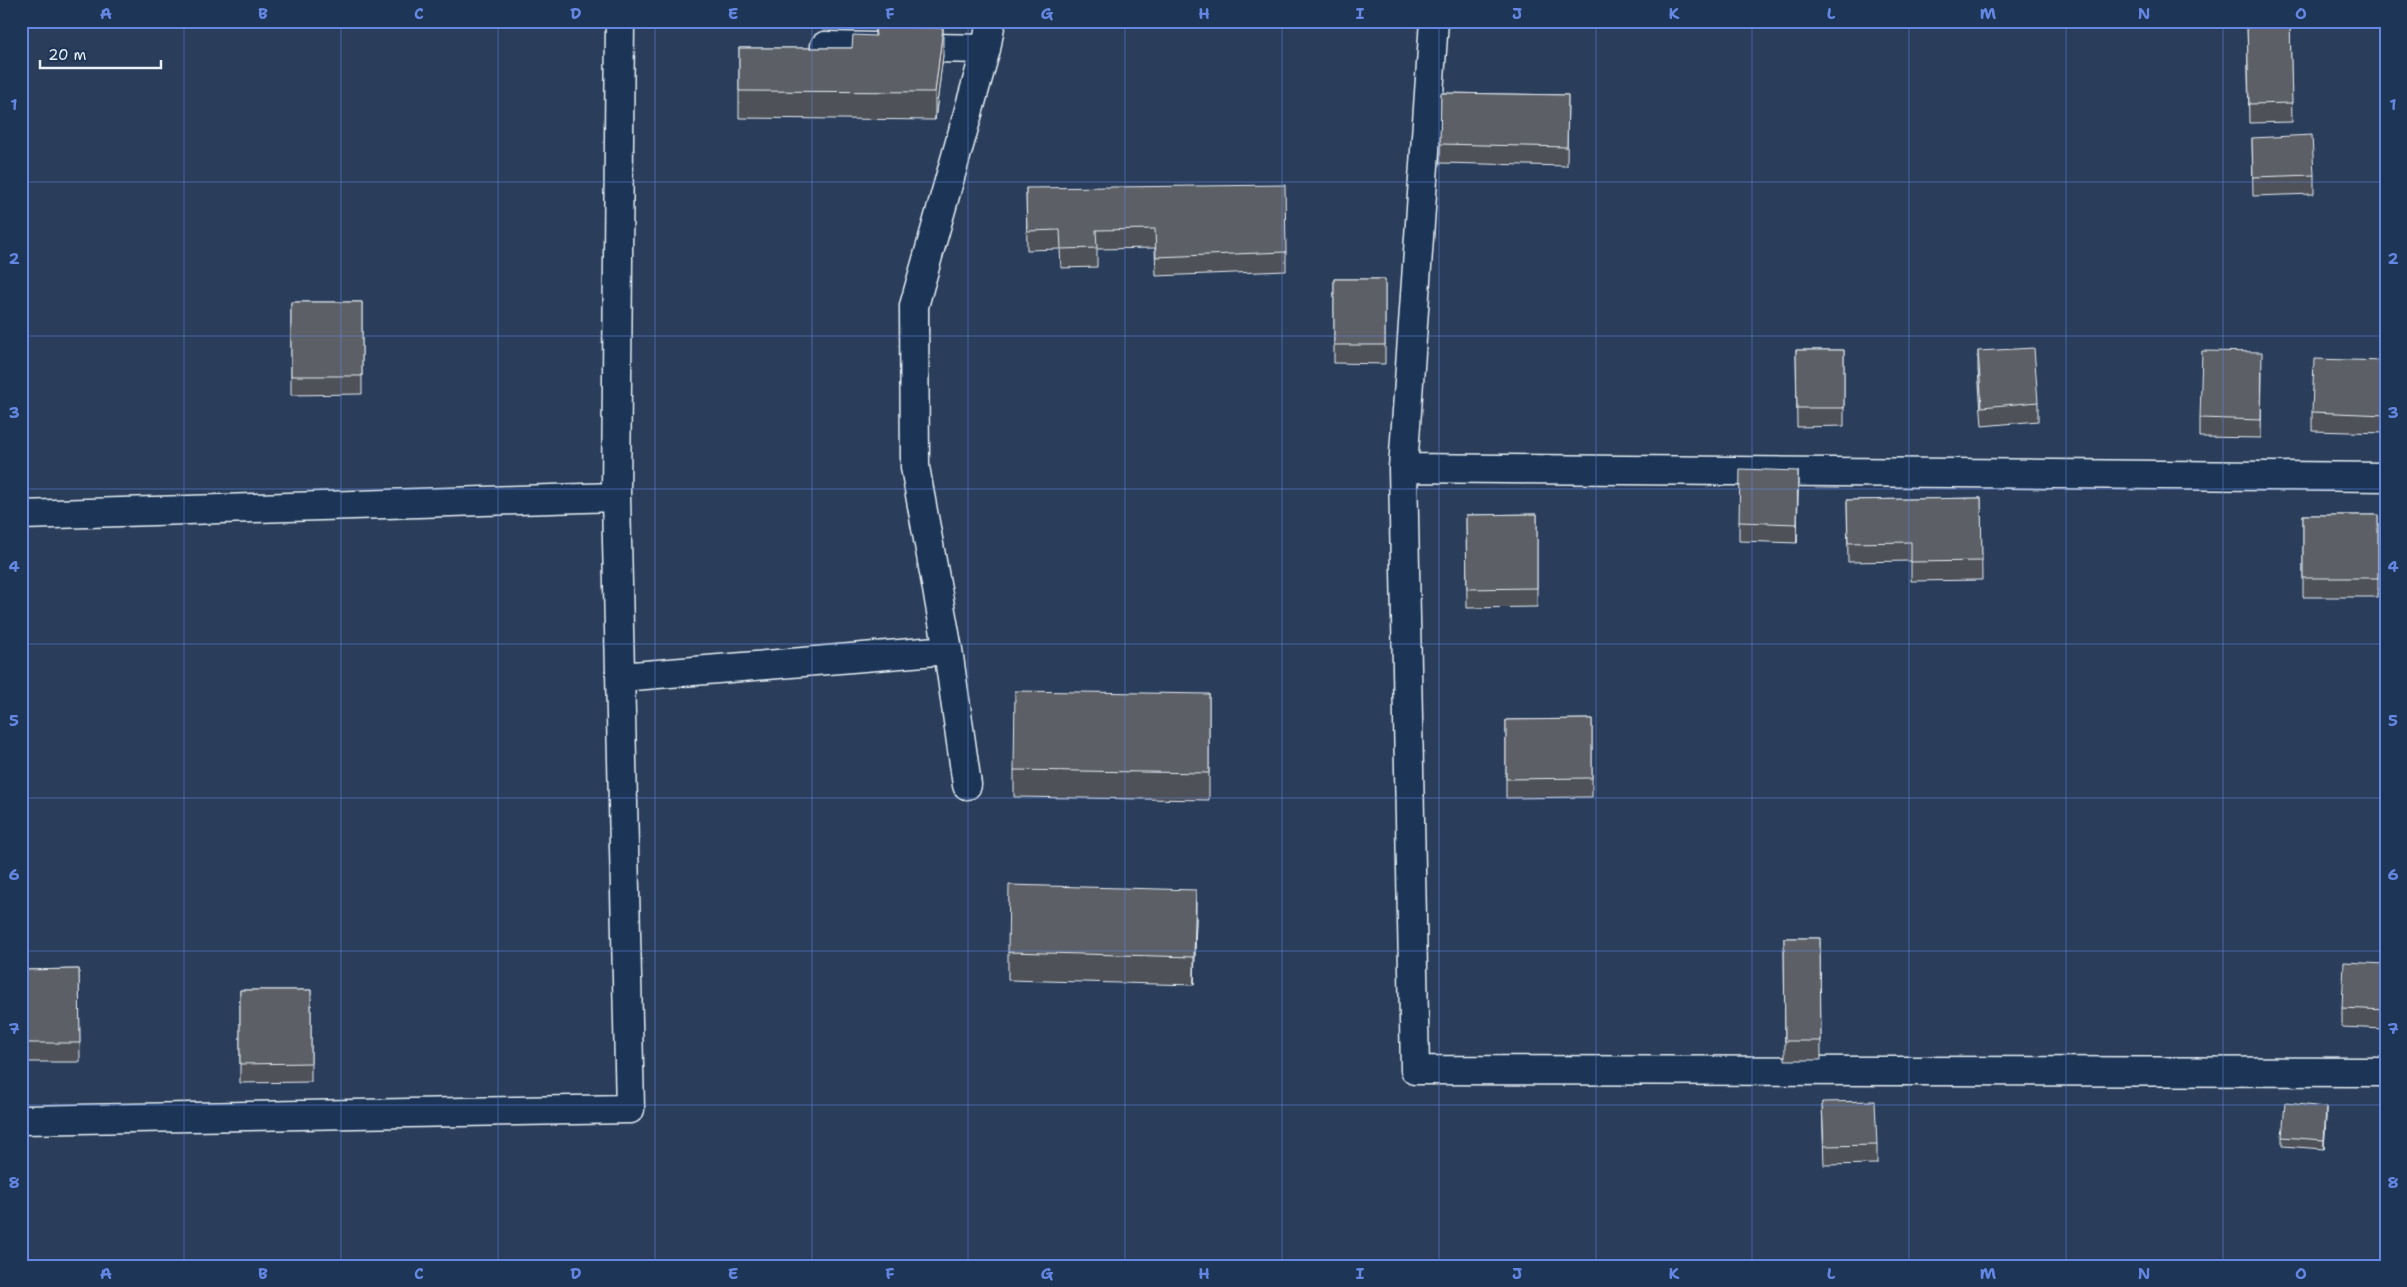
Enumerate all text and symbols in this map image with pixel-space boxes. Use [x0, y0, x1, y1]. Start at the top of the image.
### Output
text: A [100, 3, 112, 24]
text: B [258, 3, 268, 24]
text: C [414, 3, 424, 24]
text: D [570, 3, 582, 24]
text: E [728, 3, 738, 24]
text: F [885, 3, 895, 24]
text: G [1041, 3, 1054, 24]
text: H [1198, 3, 1210, 24]
text: I [1356, 3, 1365, 24]
text: J [1512, 3, 1522, 24]
text: K [1669, 3, 1680, 24]
text: L [1827, 3, 1836, 24]
text: M [1980, 3, 1997, 24]
text: N [2138, 3, 2150, 24]
text: O [2295, 3, 2307, 24]
scale bar [40, 38, 161, 70]
text: 20 m [48, 45, 87, 65]
text: 1 [10, 94, 18, 115]
text: 1 [2389, 94, 2397, 115]
text: 2 [8, 248, 20, 269]
text: 2 [2387, 248, 2399, 269]
text: 3 [8, 402, 20, 423]
text: 3 [2387, 402, 2399, 423]
text: 4 [8, 556, 20, 577]
text: 4 [2387, 556, 2399, 577]
text: 5 [9, 710, 19, 731]
text: 5 [2388, 710, 2398, 731]
text: 6 [8, 864, 20, 885]
text: 6 [2387, 864, 2399, 885]
text: 7 [8, 1018, 20, 1039]
text: 7 [2387, 1018, 2399, 1039]
text: 8 [8, 1172, 20, 1193]
text: 8 [2387, 1172, 2399, 1193]
text: A [100, 1263, 112, 1284]
text: B [258, 1263, 268, 1284]
text: C [414, 1263, 424, 1284]
text: D [570, 1263, 582, 1284]
text: E [728, 1263, 738, 1284]
text: F [885, 1263, 895, 1284]
text: G [1041, 1263, 1054, 1284]
text: H [1198, 1263, 1210, 1284]
text: I [1356, 1263, 1365, 1284]
text: J [1512, 1263, 1522, 1284]
text: K [1669, 1263, 1680, 1284]
text: L [1827, 1263, 1836, 1284]
text: M [1980, 1263, 1997, 1284]
text: N [2138, 1263, 2150, 1284]
text: O [2295, 1263, 2307, 1284]

